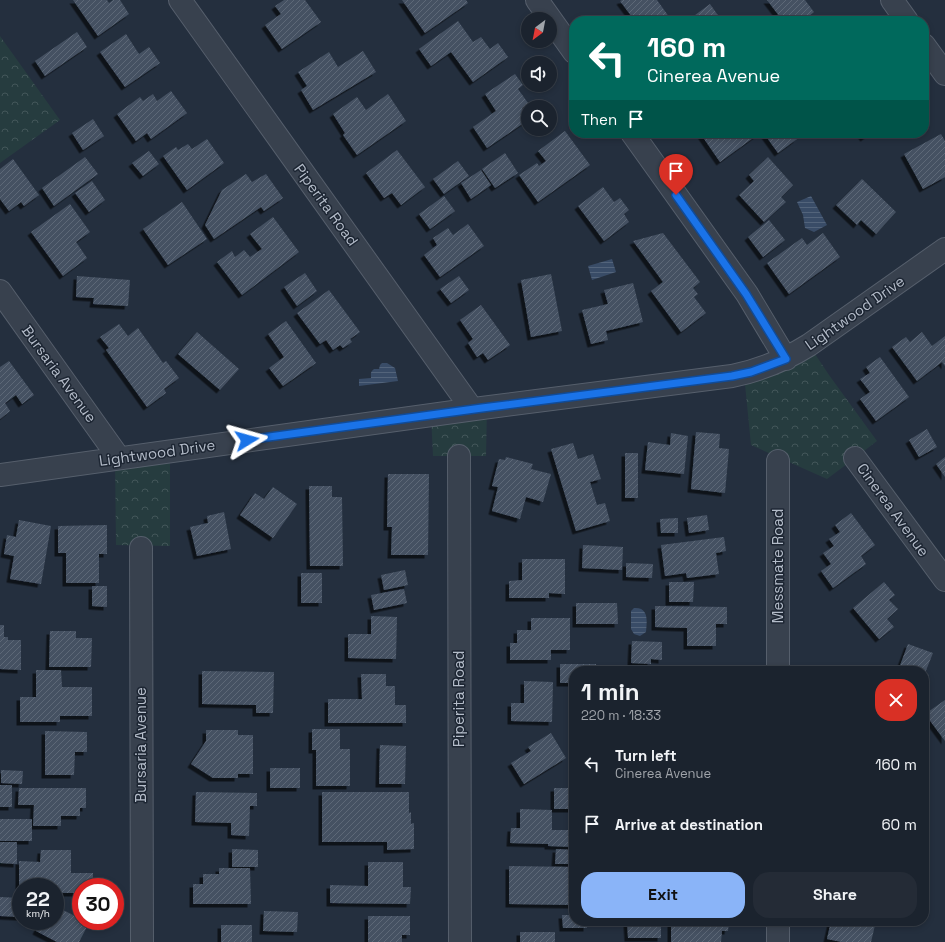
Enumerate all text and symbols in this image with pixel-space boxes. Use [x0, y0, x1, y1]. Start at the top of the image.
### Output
north arrow [521, 12, 557, 48]
map controls [521, 12, 557, 136]
text: 160 m [647, 29, 726, 65]
icon: left [581, 32, 633, 84]
button: sound [521, 56, 557, 92]
text: Cinerea Avenue [647, 64, 780, 87]
button: search [521, 100, 557, 136]
icon: arrive [625, 108, 647, 130]
text: Then [581, 110, 617, 129]
pin [659, 154, 693, 195]
street label: Piperita Road [290, 160, 363, 249]
icon: arrive [665, 160, 687, 182]
street label: Lightwood Drive [801, 271, 908, 354]
street label: Bursaria Avenue [18, 321, 101, 426]
position arrow [226, 419, 268, 461]
street label: Lightwood Drive [98, 435, 216, 470]
street label: Cinerea Avenue [853, 459, 934, 560]
street label: Messmate Road [768, 509, 787, 623]
street label: Piperita Road [449, 651, 468, 747]
text: 1 min [581, 676, 640, 707]
button: close [875, 679, 917, 721]
street label: Bursaria Avenue [131, 687, 150, 803]
text: 220 m · 18:33 [581, 707, 661, 724]
text: Turn left [615, 746, 677, 765]
icon: left [581, 753, 603, 775]
text: 160 m [875, 755, 917, 774]
text: Cinerea Avenue [615, 765, 711, 782]
icon: arrive [581, 813, 603, 835]
text: Arrive at destination [615, 815, 763, 834]
text: 60 m [881, 815, 917, 834]
button: Exit [581, 872, 745, 918]
button: Share [753, 872, 917, 918]
speed limit sign: 30 [72, 878, 124, 930]
text: 22 [26, 886, 50, 912]
text: km/h [26, 907, 50, 920]

